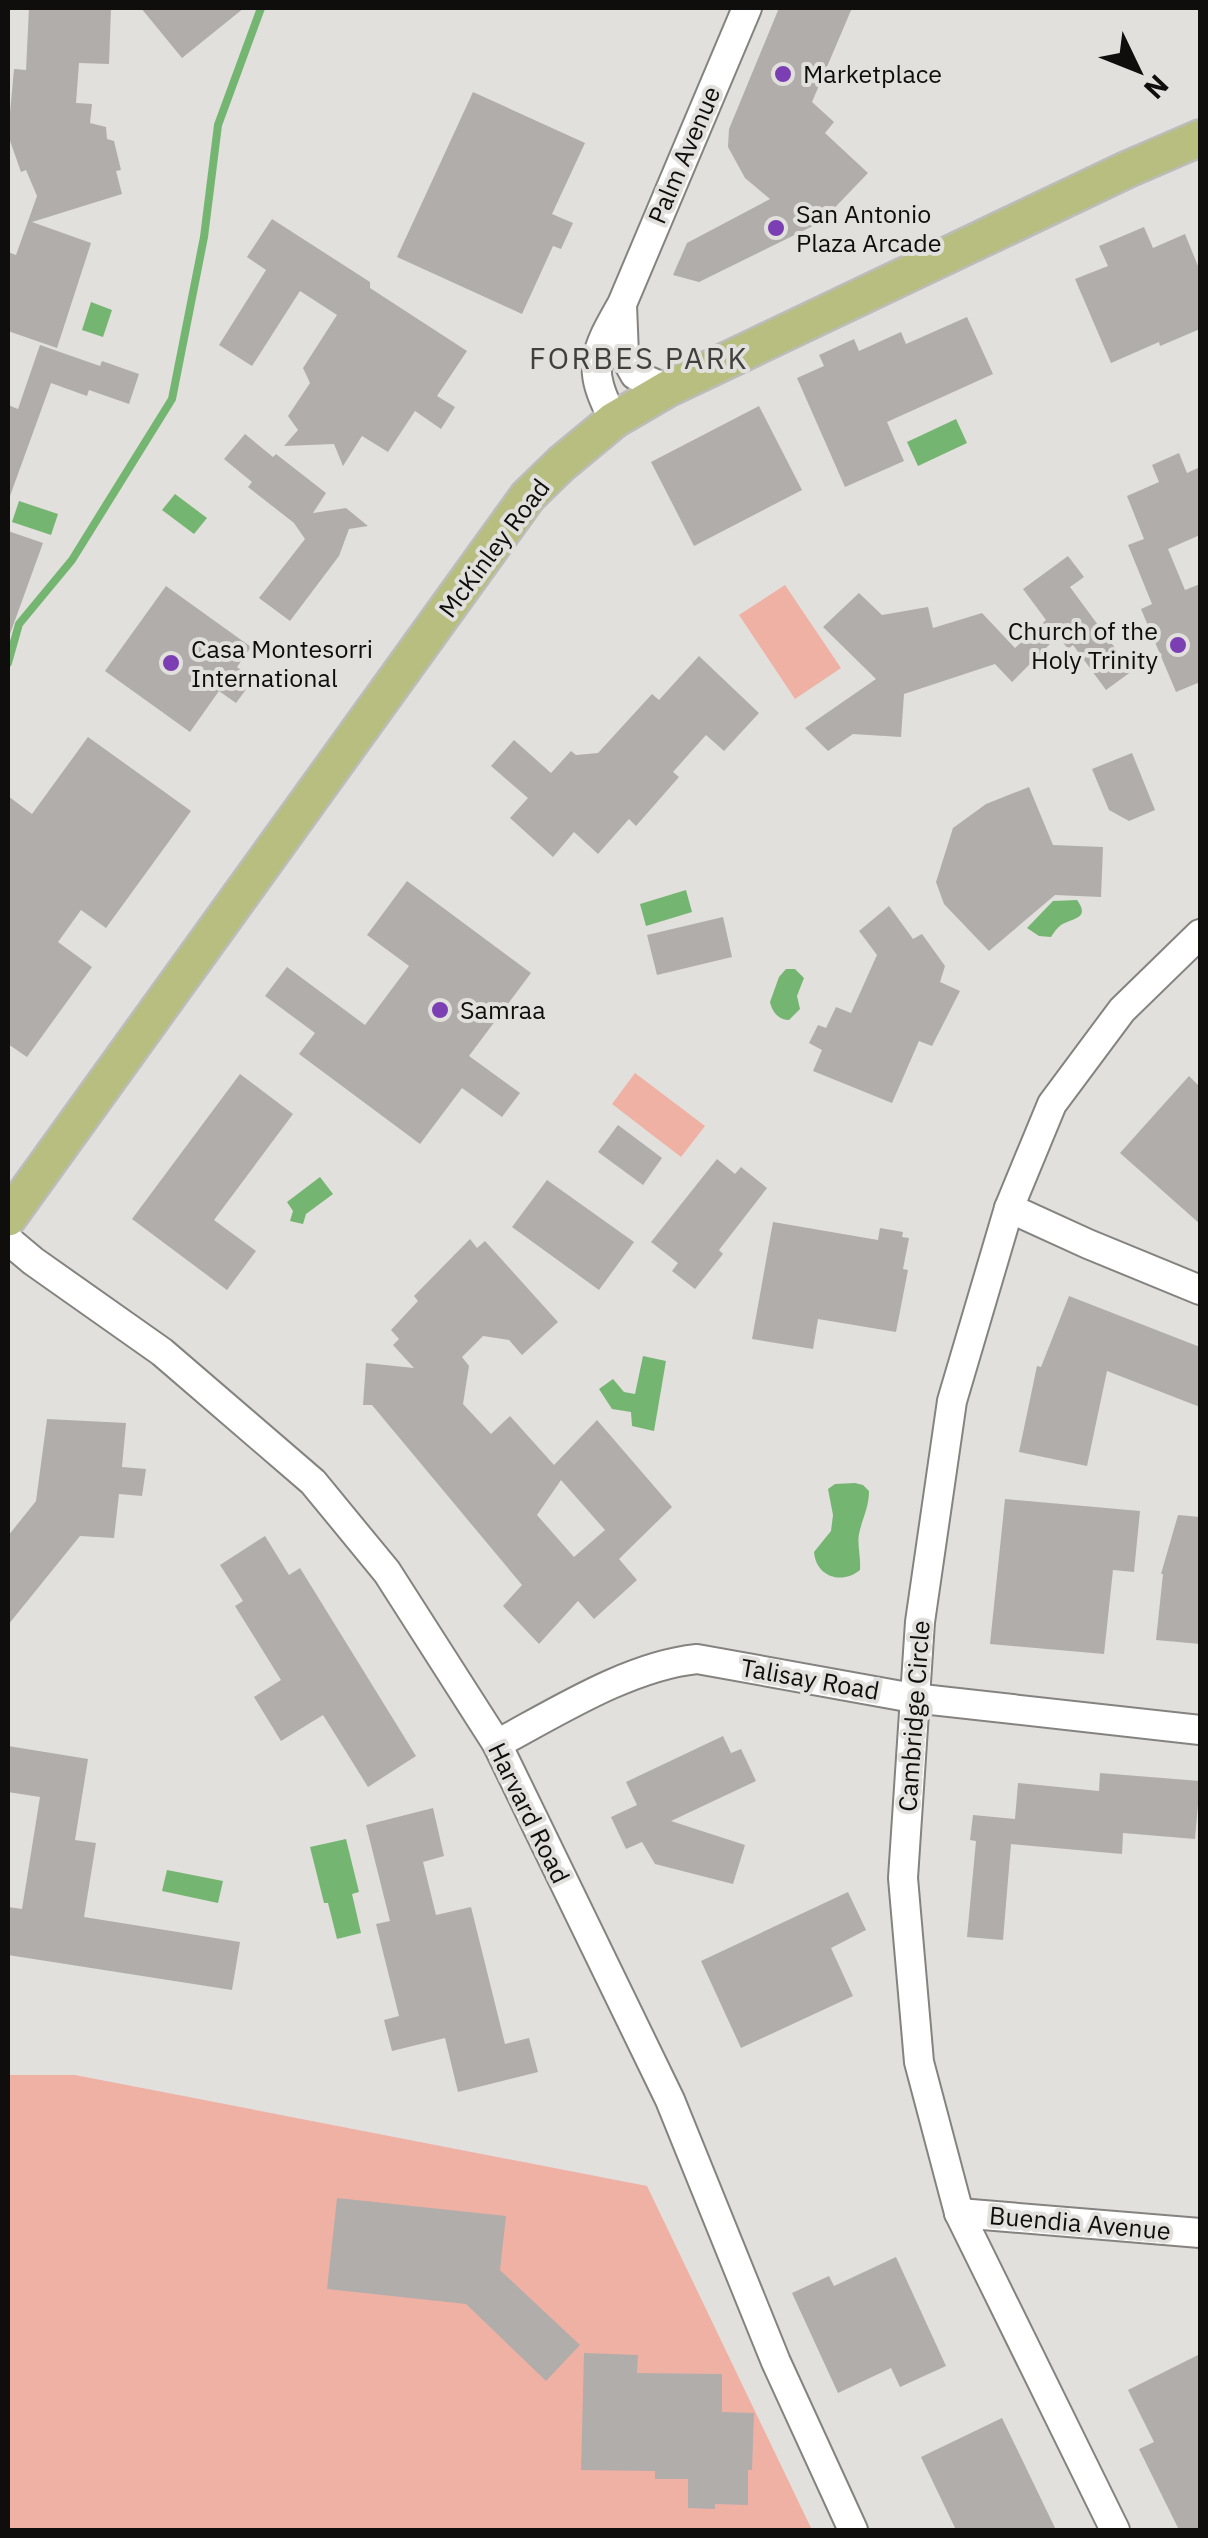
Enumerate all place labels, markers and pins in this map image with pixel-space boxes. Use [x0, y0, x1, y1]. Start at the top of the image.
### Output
place label: Marketplace [803, 57, 942, 90]
marker: Marketplace [772, 63, 794, 85]
place label: San Antonio Plaza Arcade [796, 197, 941, 259]
marker: San Antonio Plaza Arcade [765, 217, 787, 239]
place label: Church of the Holy Trinity [1008, 614, 1159, 676]
place label: Casa Montesorri International [191, 632, 373, 694]
marker: Church of the Holy Trinity [1167, 634, 1189, 656]
marker: Casa Montesorri International [160, 652, 182, 674]
place label: Samraa [460, 993, 545, 1026]
marker: Samraa [429, 999, 451, 1021]

